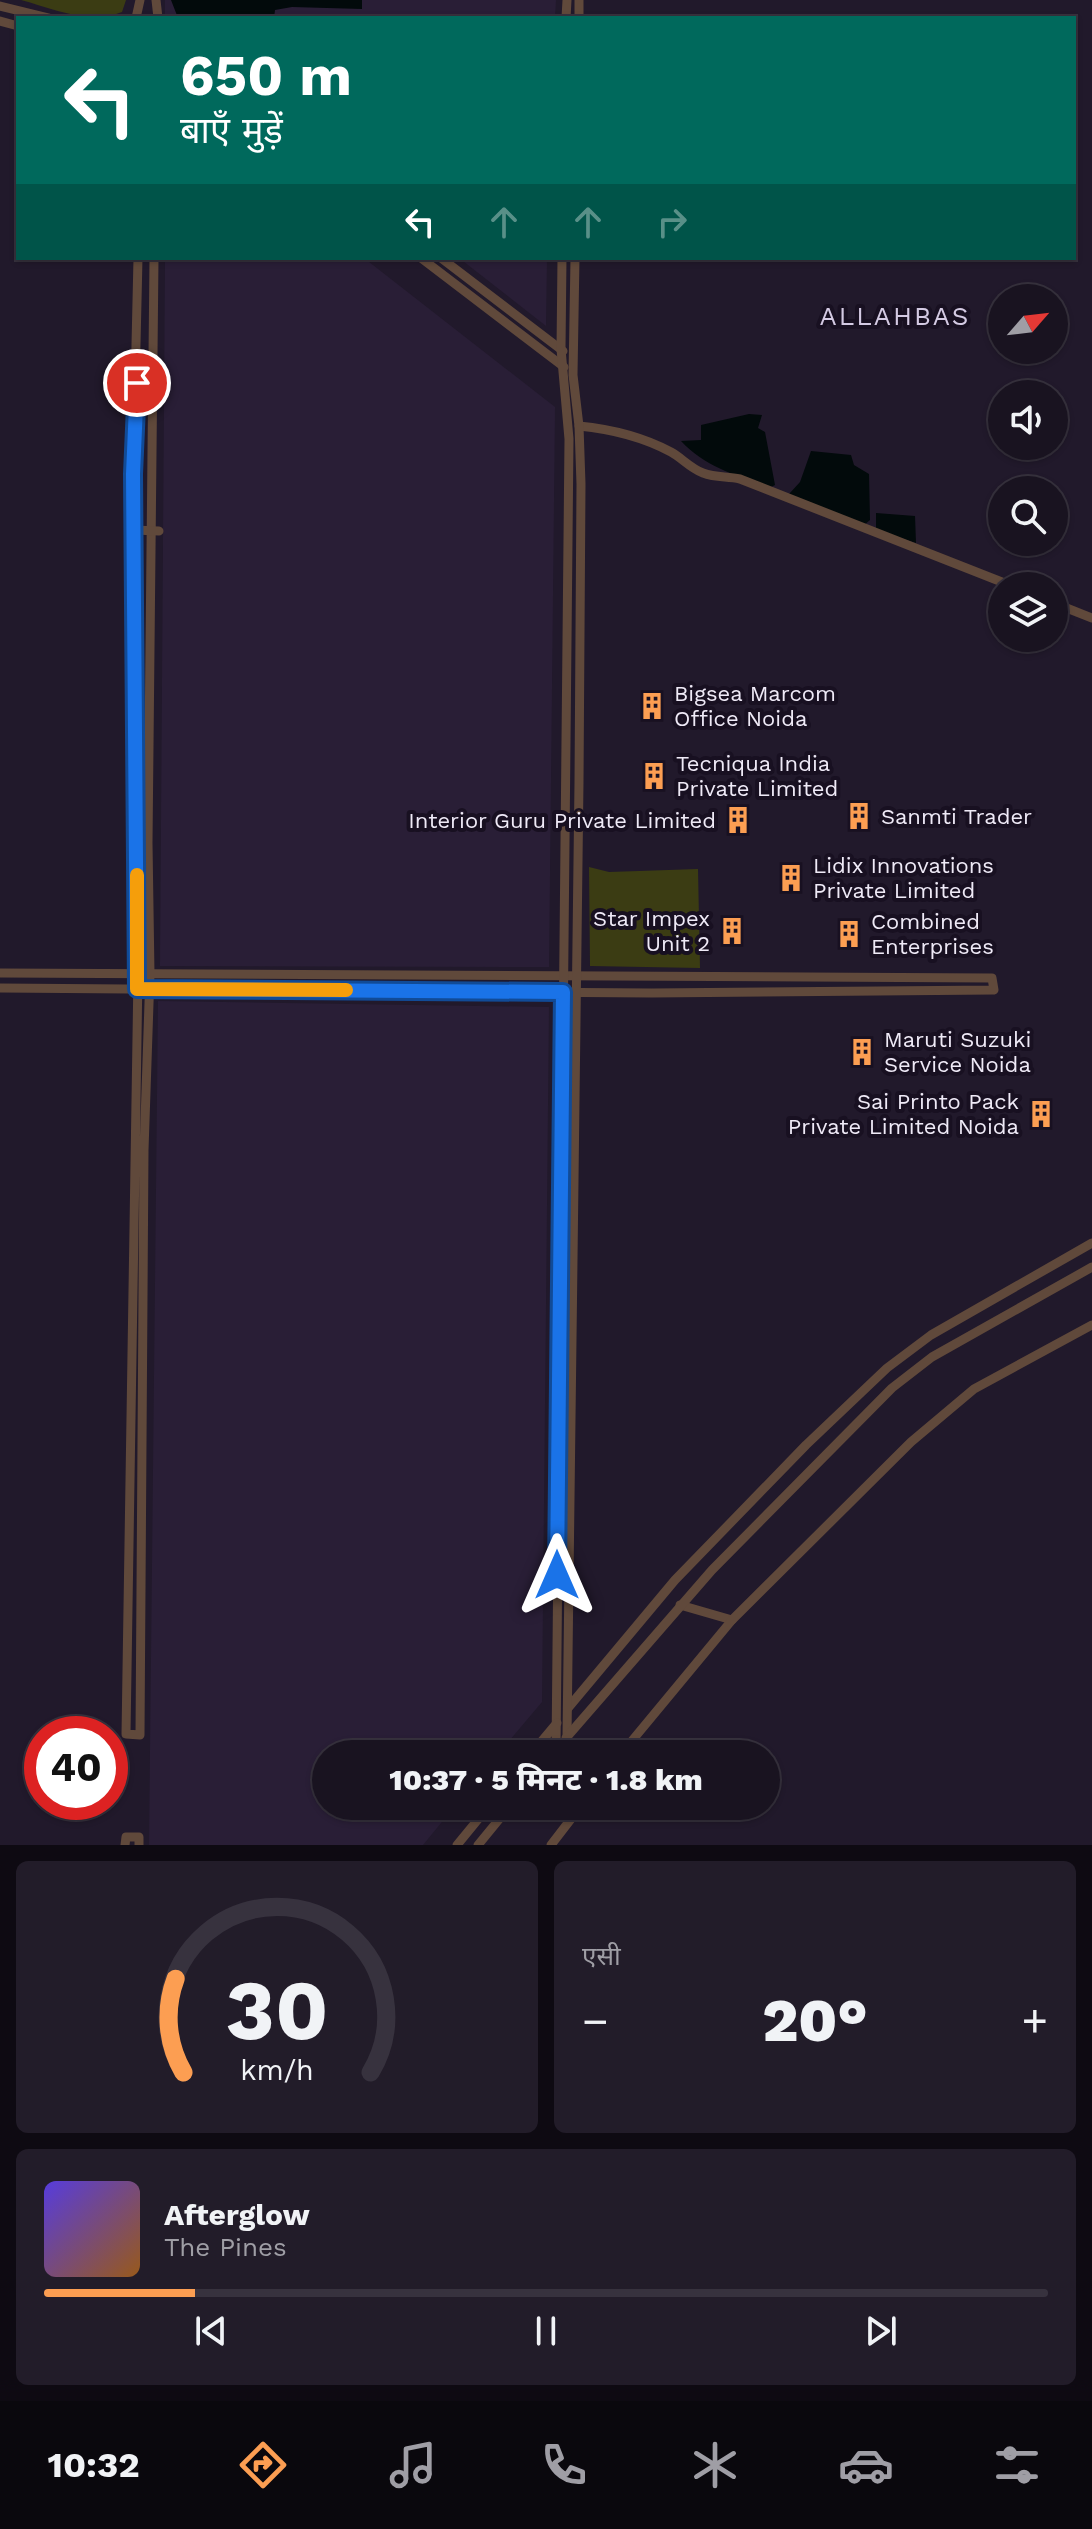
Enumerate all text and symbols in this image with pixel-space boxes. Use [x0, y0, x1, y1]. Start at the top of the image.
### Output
text: 650 m [180, 43, 352, 109]
icon: left [48, 48, 152, 152]
text: बाएँ मुड़ें [180, 110, 283, 152]
icon: left [398, 200, 442, 244]
icon: ahead [482, 200, 526, 244]
icon: ahead [566, 200, 610, 244]
icon: right [650, 200, 694, 244]
north arrow [988, 284, 1068, 364]
map controls [988, 284, 1068, 652]
district label: ALLAHBAS [820, 301, 970, 331]
pin [103, 349, 171, 417]
icon: arrive [115, 361, 159, 405]
button: sound [988, 380, 1068, 460]
button: search [988, 476, 1068, 556]
button: layers [988, 572, 1068, 652]
place label: Bigsea Marcom Office Noida [674, 681, 836, 731]
building icon: Bigsea Marcom Office Noida [637, 691, 667, 721]
place label: Tecniqua India Private Limited [676, 751, 838, 801]
building icon: Tecniqua India Private Limited [639, 761, 669, 791]
building icon: Sanmti Trader [844, 801, 874, 831]
place label: Sanmti Trader [881, 804, 1032, 829]
building icon: Interior Guru Private Limited [723, 805, 753, 835]
place label: Interior Guru Private Limited [408, 808, 716, 833]
place label: Lidix Innovations Private Limited [813, 853, 994, 903]
building icon: Lidix Innovations Private Limited [776, 863, 806, 893]
place label: Star Impex Unit 2 [593, 906, 710, 956]
place label: Combined Enterprises [871, 909, 994, 959]
building icon: Star Impex Unit 2 [717, 916, 747, 946]
building icon: Combined Enterprises [834, 919, 864, 949]
place label: Maruti Suzuki Service Noida [884, 1027, 1031, 1077]
building icon: Maruti Suzuki Service Noida [847, 1037, 877, 1067]
place label: Sai Printo Pack Private Limited Noida [788, 1089, 1019, 1139]
building icon: Sai Printo Pack Private Limited Noida [1026, 1099, 1056, 1129]
position arrow [515, 1533, 599, 1617]
speed limit sign: 40 [24, 1716, 128, 1820]
text: 10:37 · 5 मिनट · 1.8 km [389, 1762, 703, 1797]
text: एसी [582, 1941, 621, 1971]
text: 30 [226, 1962, 328, 2059]
text: 20° [762, 1985, 868, 2056]
text: − [582, 1995, 609, 2047]
text: + [1021, 1995, 1048, 2047]
text: km/h [240, 2053, 314, 2087]
text: Afterglow [164, 2197, 310, 2232]
text: The Pines [164, 2232, 287, 2262]
icon: previous [189, 2309, 233, 2353]
icon: pause [524, 2309, 568, 2353]
icon: next [859, 2309, 903, 2353]
icon: directions [235, 2437, 291, 2493]
icon: music [385, 2437, 441, 2493]
icon: phone [536, 2437, 592, 2493]
icon: climate [687, 2437, 743, 2493]
icon: car [838, 2437, 894, 2493]
icon: filters [989, 2437, 1045, 2493]
text: 10:32 [47, 2444, 140, 2486]

